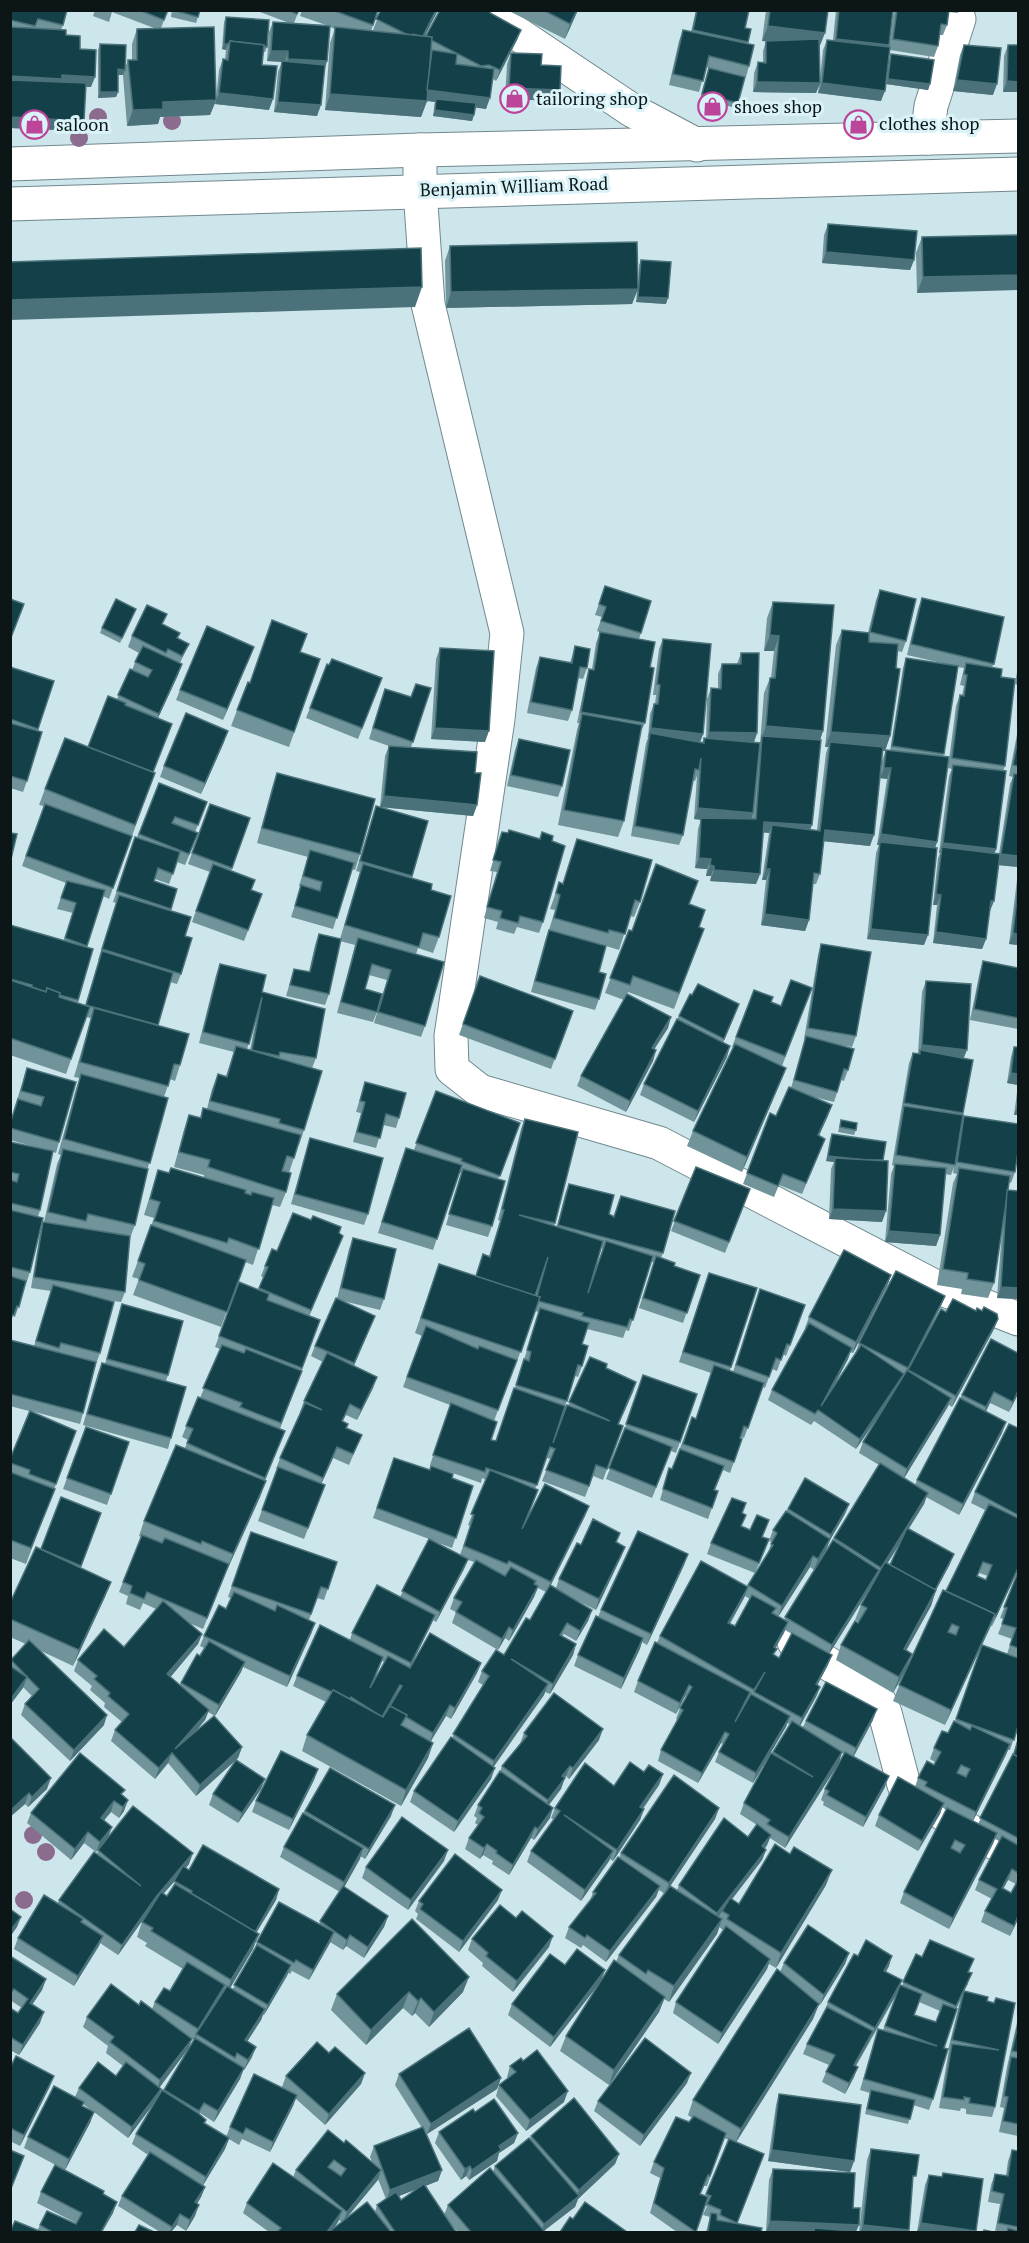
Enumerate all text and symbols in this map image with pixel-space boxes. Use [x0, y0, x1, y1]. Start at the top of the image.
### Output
shop icon: tailoring shop [499, 83, 531, 115]
place label: tailoring shop [536, 86, 648, 110]
shop icon: shoes shop [697, 91, 729, 123]
place label: shoes shop [734, 94, 822, 118]
shop icon: clothes shop [842, 108, 874, 140]
shop icon: saloon [19, 109, 51, 141]
place label: clothes shop [879, 111, 980, 135]
place label: saloon [56, 112, 109, 136]
street label: Benjamin William Road [419, 171, 609, 201]

